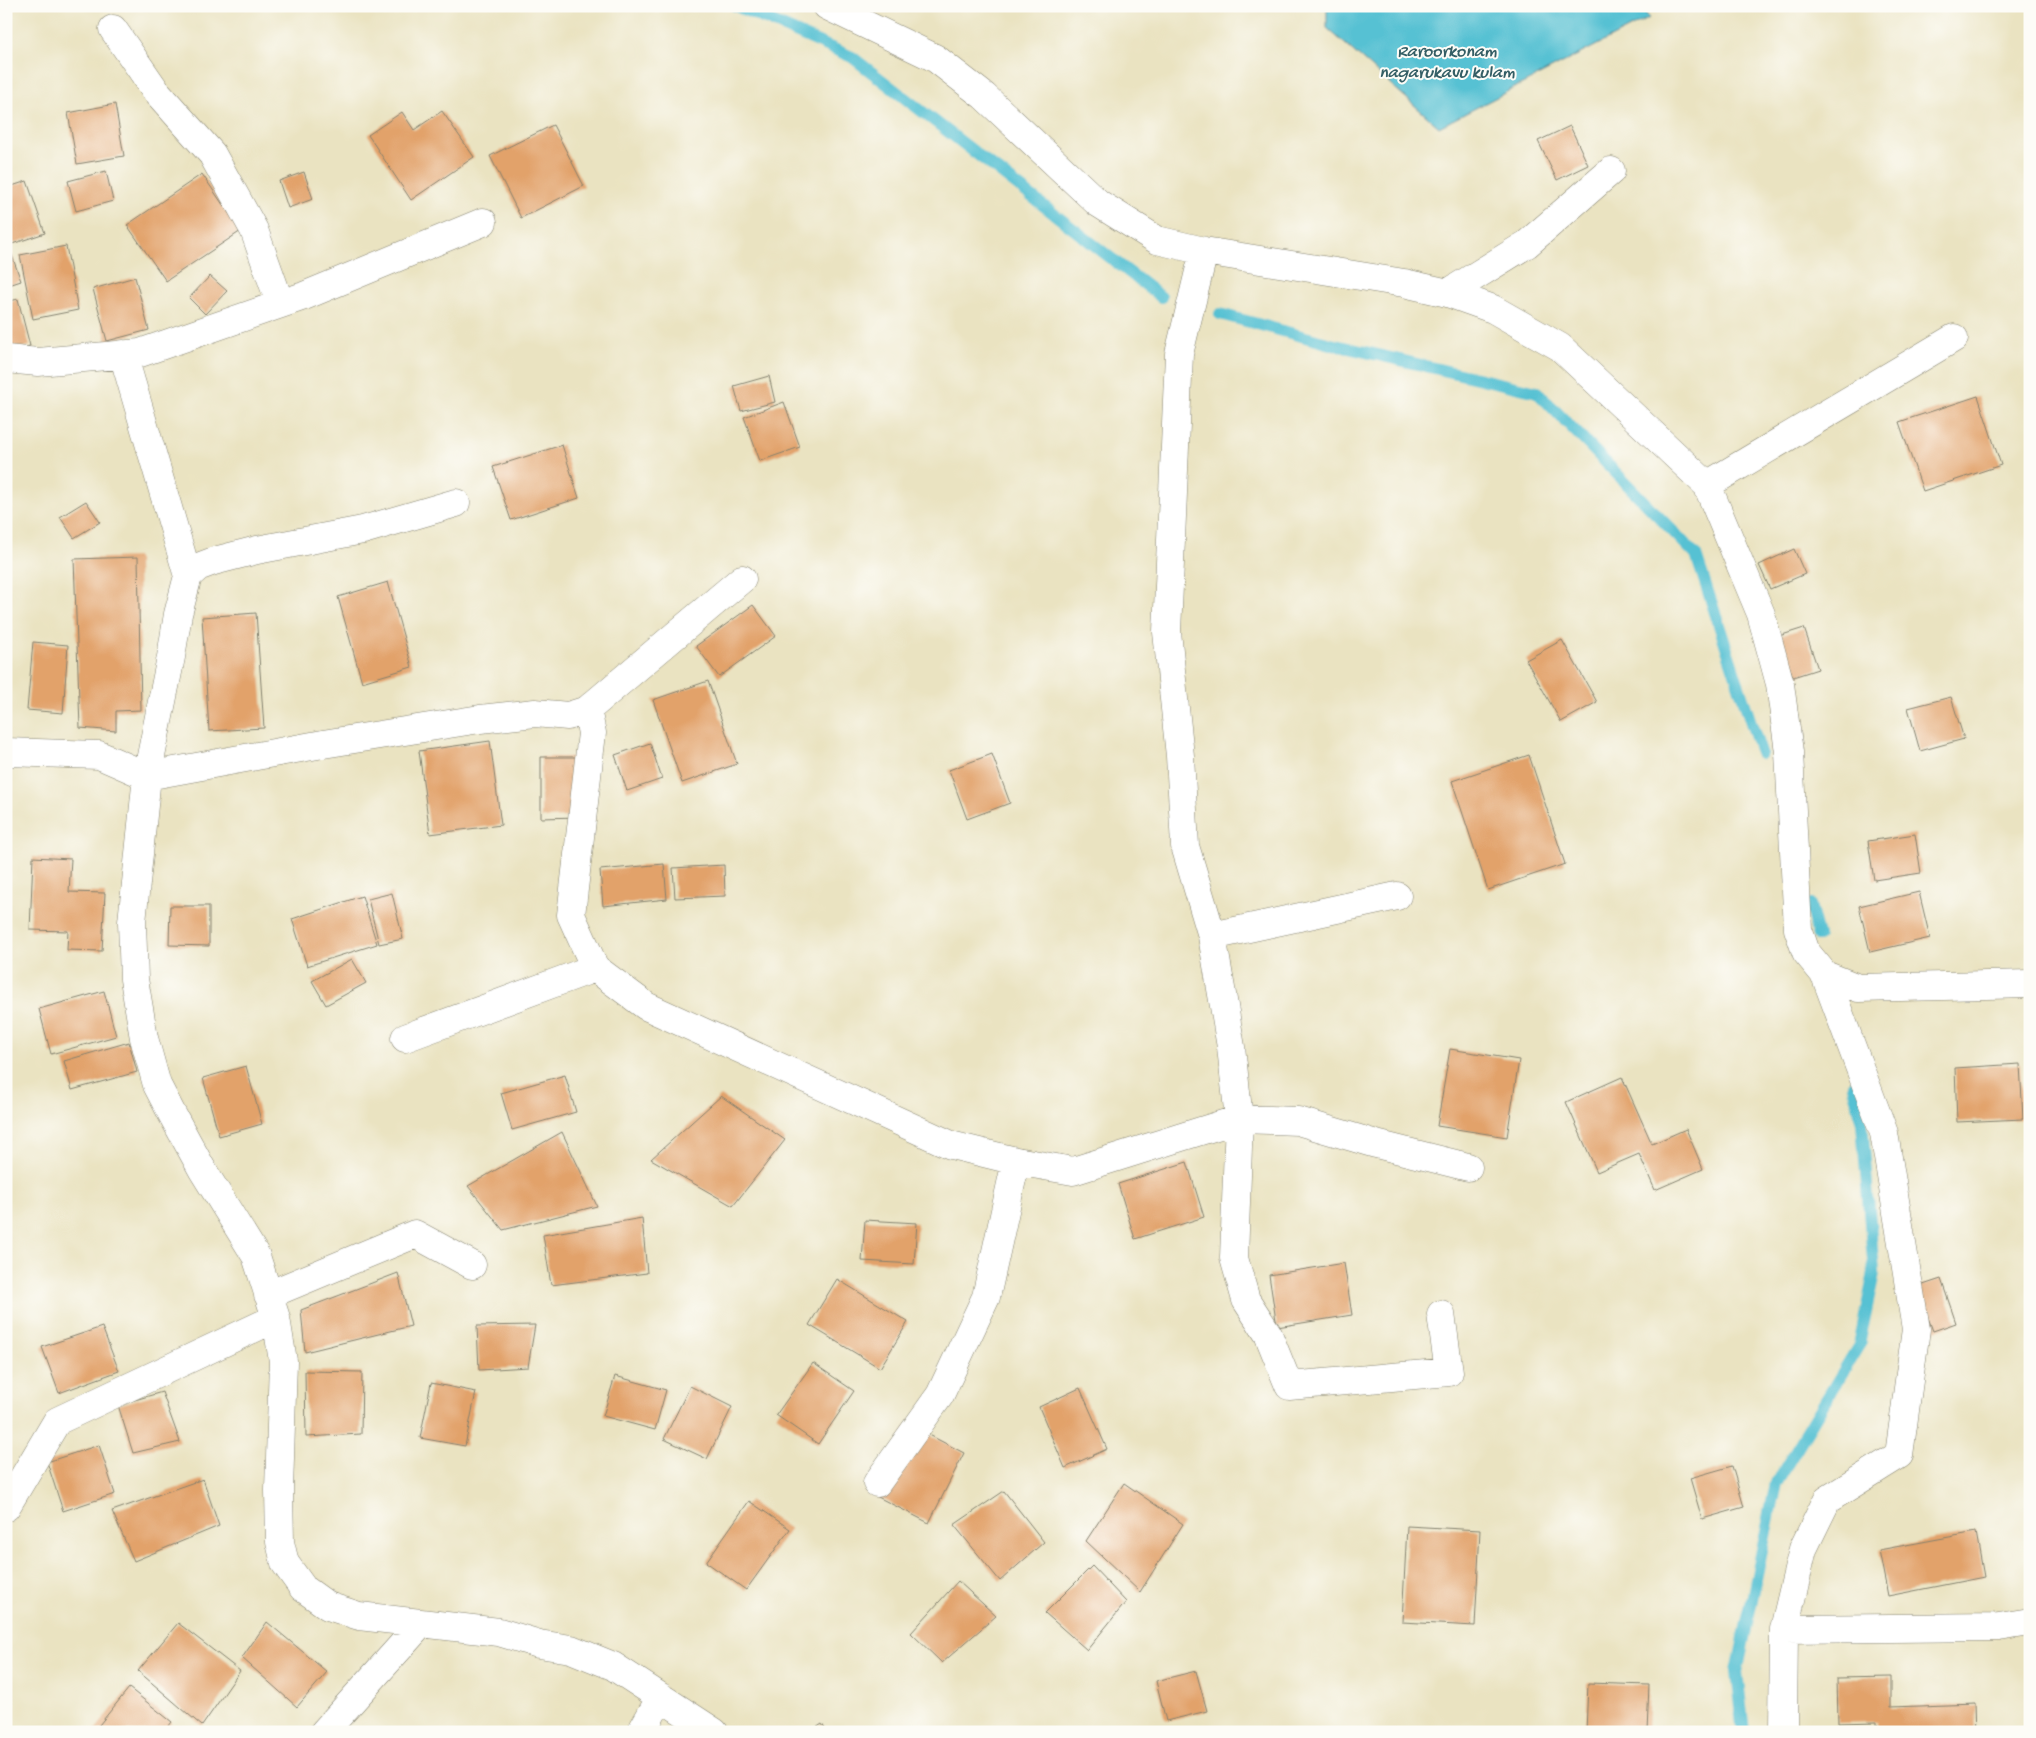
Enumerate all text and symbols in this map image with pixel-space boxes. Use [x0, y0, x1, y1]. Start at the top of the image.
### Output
water label: Raroorkonam nagarukavu kulam [1379, 42, 1515, 84]

